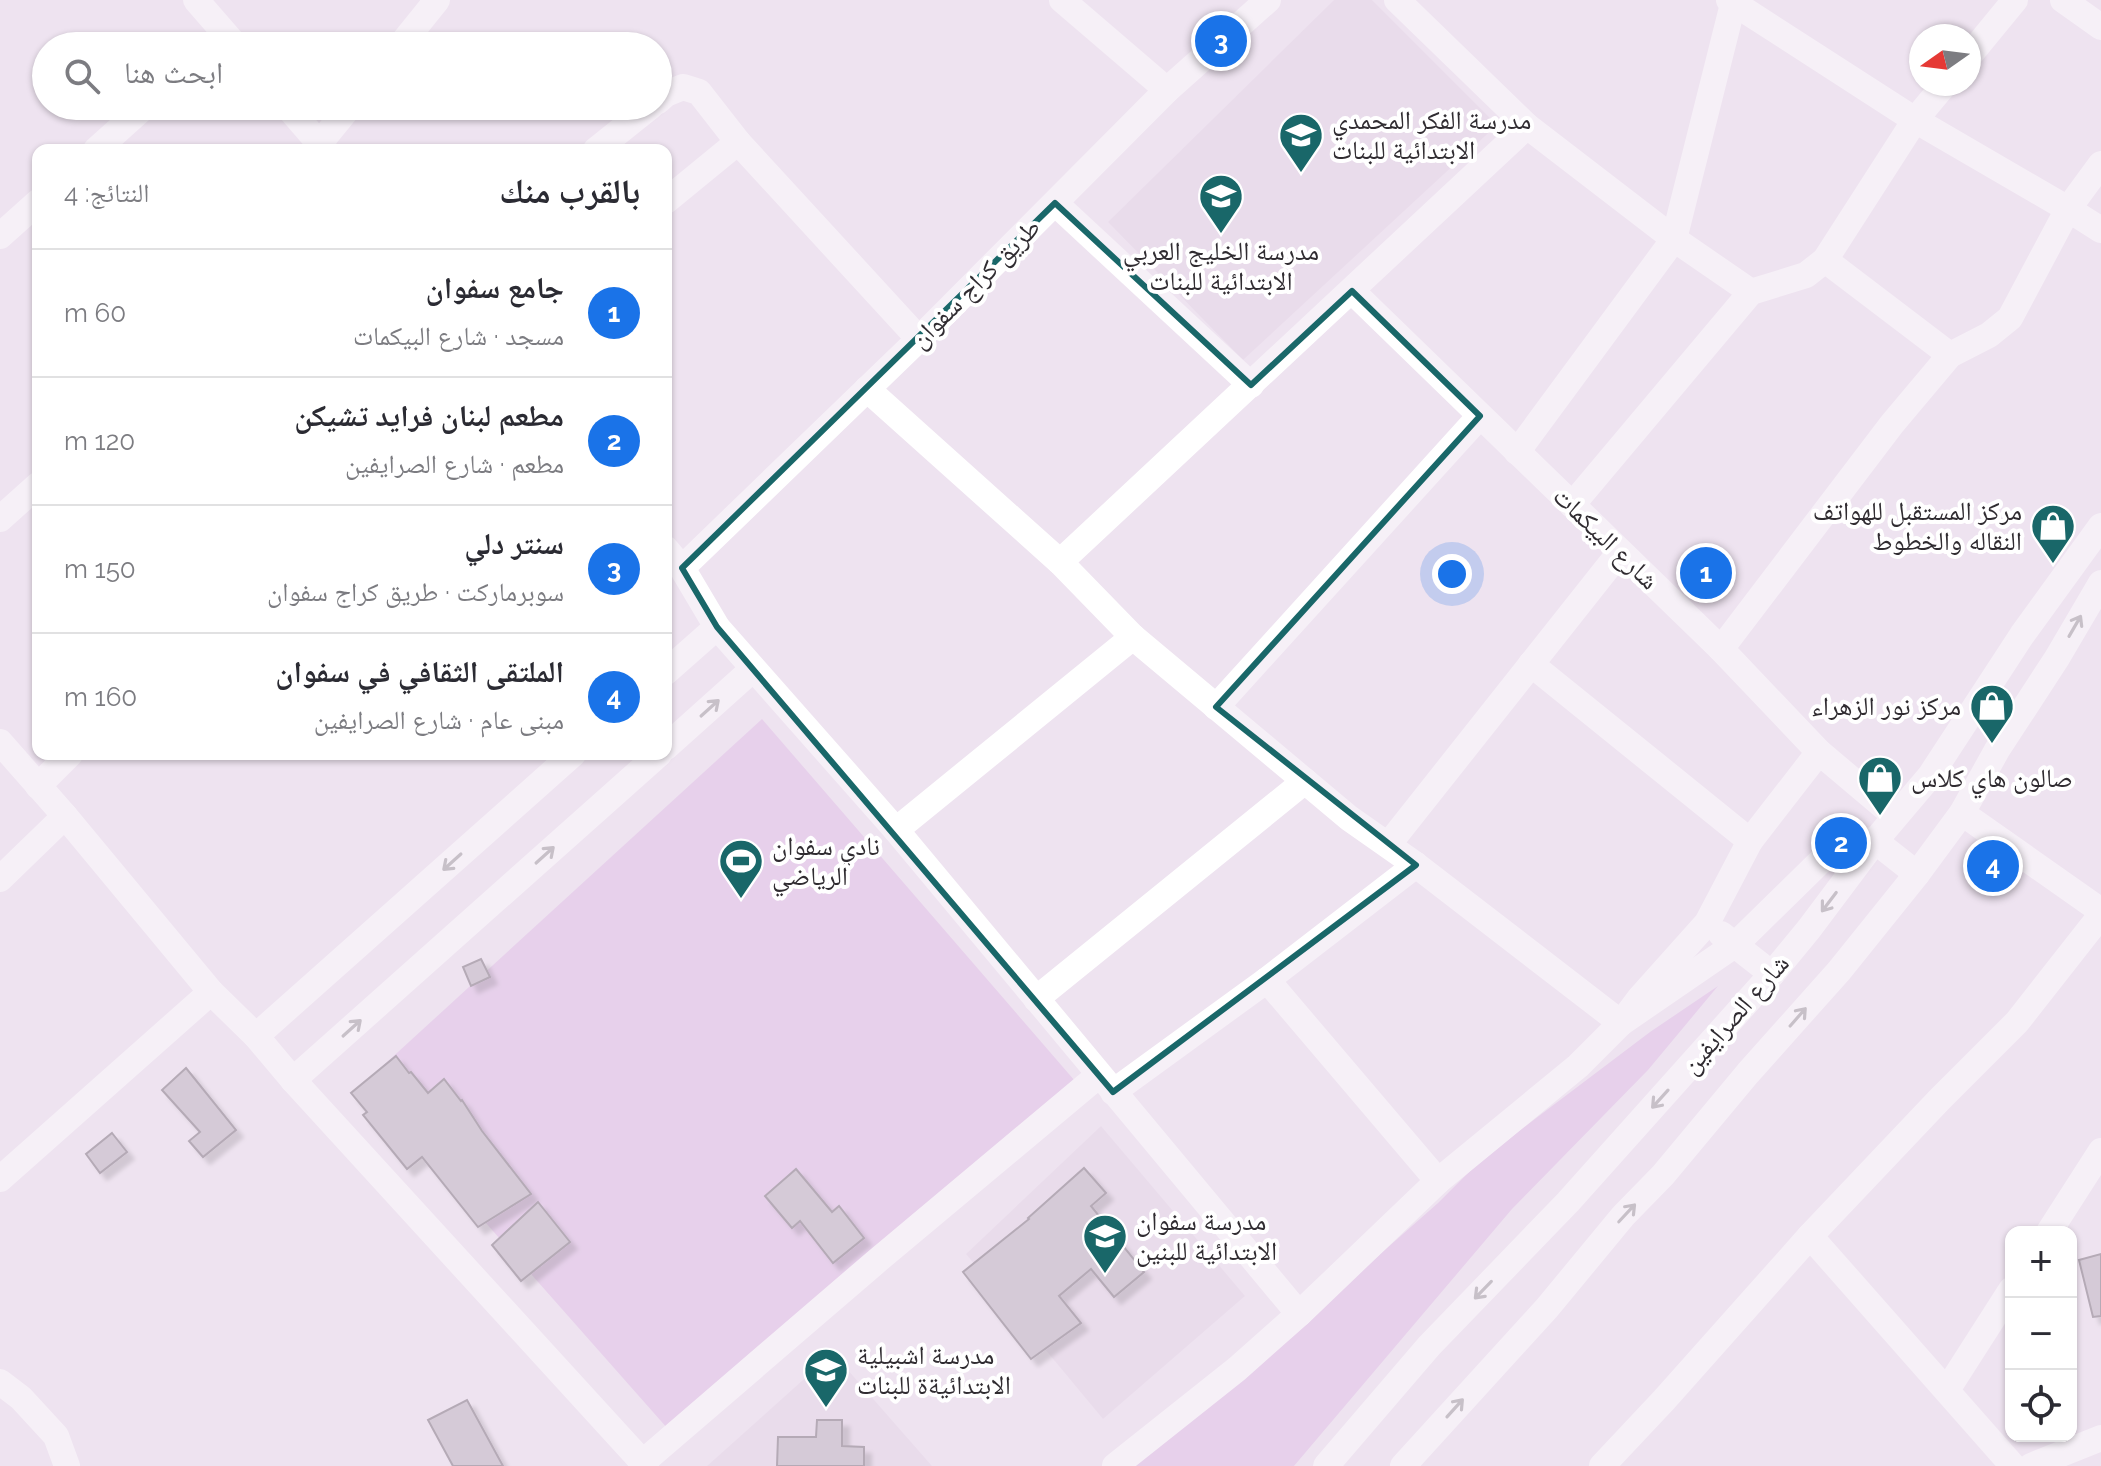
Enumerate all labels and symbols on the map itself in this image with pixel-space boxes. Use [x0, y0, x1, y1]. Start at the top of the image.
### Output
pin: 3 [1195, 11, 1247, 71]
north arrow [1909, 24, 1981, 96]
place label: مدرسة الفكر المحمدي الابتدائية للبنات [1332, 105, 1531, 165]
school or university icon: مدرسة الفكر المحمدي الابتدائية للبنات [1277, 111, 1325, 174]
school or university icon: مدرسة الخليج العربي الابتدائية للبنات [1197, 172, 1245, 235]
street label: طريق كراج سفوان [904, 212, 1047, 355]
place label: مدرسة الخليج العربي الابتدائية للبنات [1123, 236, 1319, 296]
street label: شارع البيكمات [1547, 481, 1665, 596]
place label: مركز المستقبل للهواتف النقاله والخطوط [1813, 496, 2022, 556]
shop icon: مركز المستقبل للهواتف النقاله والخطوط [2029, 502, 2077, 565]
pin: 1 [1680, 543, 1732, 603]
your location [1432, 554, 1472, 594]
one-way arrow [2068, 615, 2083, 639]
shop icon: مركز نور الزهراء [1968, 682, 2016, 745]
place label: مركز نور الزهراء [1811, 691, 1961, 721]
one-way arrow [699, 700, 719, 718]
shop icon: صالون هاي كلاس [1856, 754, 1904, 817]
place label: صالون هاي كلاس [1911, 763, 2073, 799]
pin: 2 [1815, 813, 1867, 873]
place label: نادي سفوان الرياضي [772, 831, 880, 897]
pin: 4 [1967, 836, 2019, 896]
sports icon: نادي سفوان الرياضي [717, 837, 765, 900]
one-way arrow [535, 846, 555, 864]
one-way arrow [443, 852, 463, 870]
one-way arrow [1821, 891, 1837, 913]
street label: شارع الصرايفين [1675, 948, 1796, 1080]
one-way arrow [1788, 1008, 1806, 1028]
one-way arrow [341, 1020, 361, 1038]
one-way arrow [1651, 1089, 1669, 1109]
one-way arrow [1617, 1203, 1636, 1223]
place label: مدرسة سفوان الابتدائية للبنين [1136, 1206, 1277, 1267]
school or university icon: مدرسة سفوان الابتدائية للبنين [1081, 1212, 1129, 1275]
one-way arrow [1474, 1280, 1493, 1299]
place label: مدرسة اشبيلية الابتدائيةة للبنات [857, 1340, 1011, 1400]
school or university icon: مدرسة اشبيلية الابتدائيةة للبنات [802, 1346, 850, 1409]
one-way arrow [1445, 1398, 1464, 1418]

